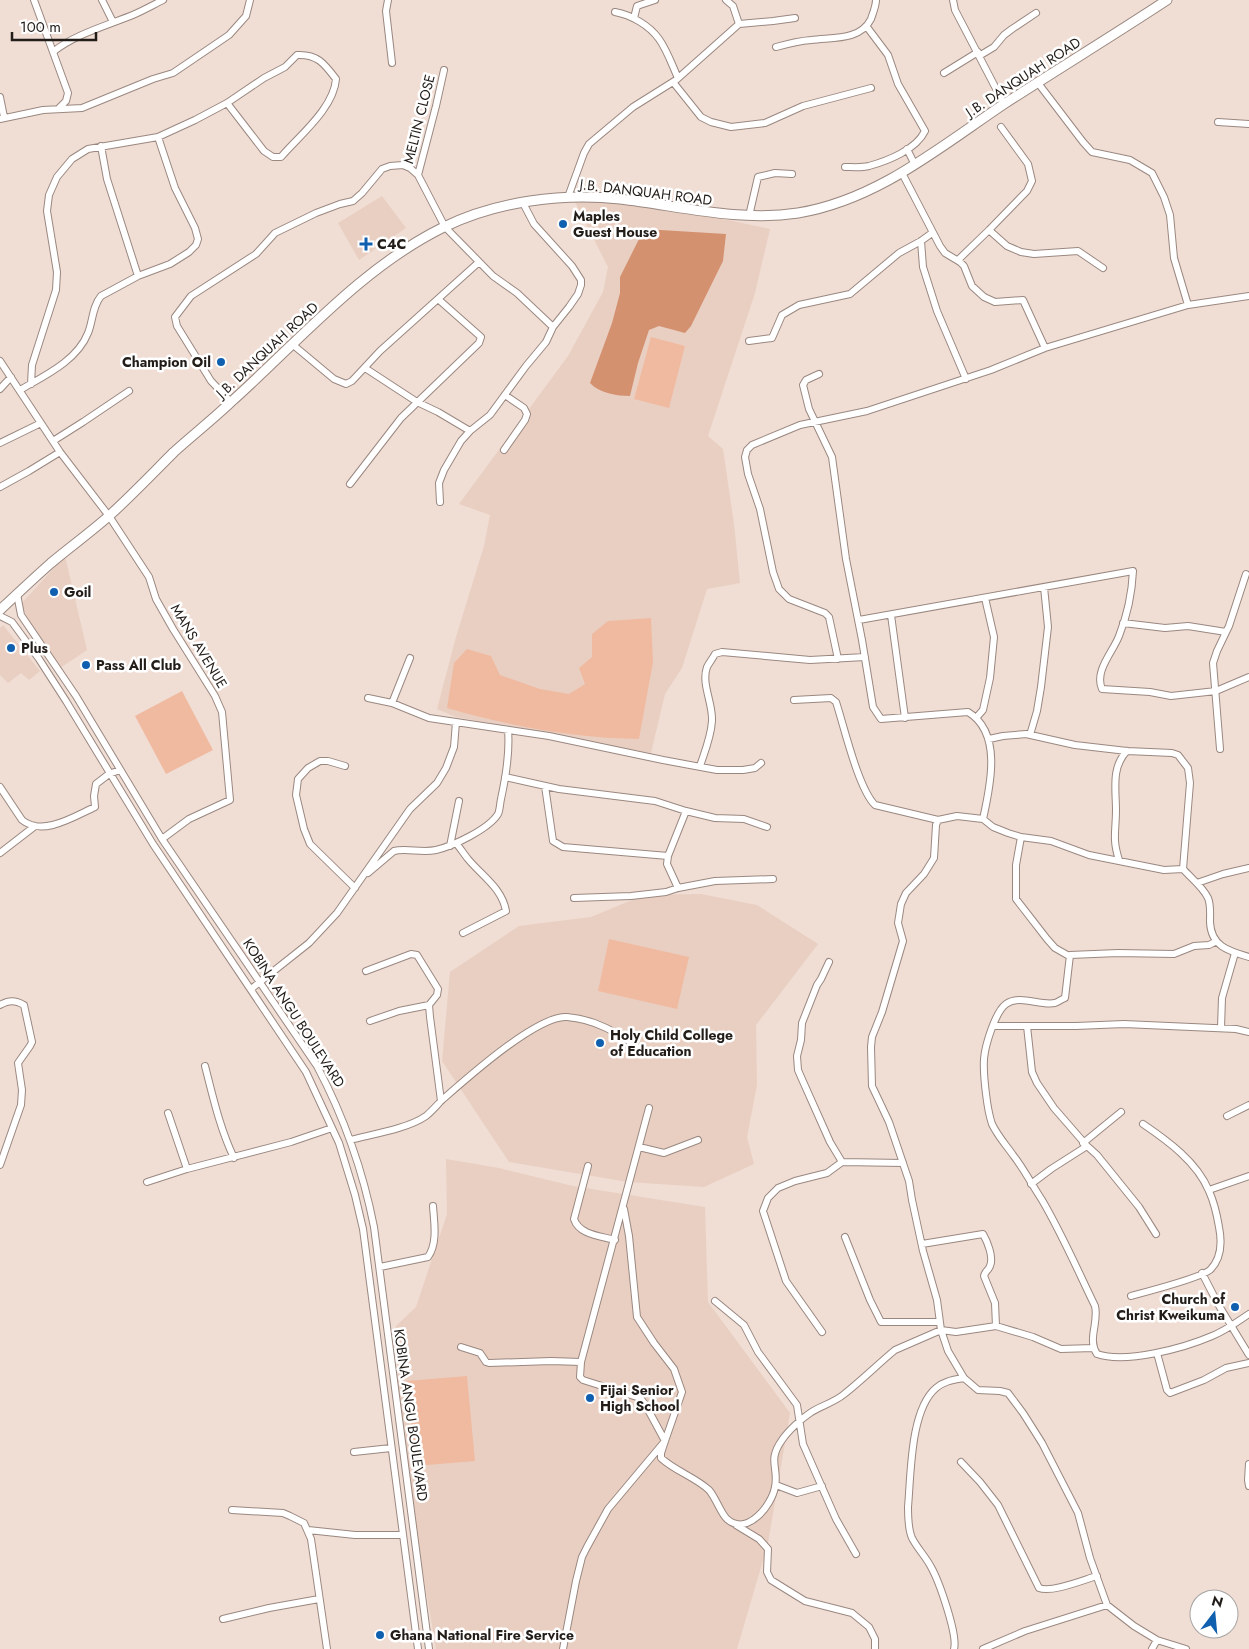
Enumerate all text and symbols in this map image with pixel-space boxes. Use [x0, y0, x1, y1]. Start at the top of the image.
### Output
scale bar [12, 10, 96, 42]
text: 100 m [20, 16, 61, 38]
street label: J.B. DANQUAH ROAD [960, 32, 1084, 123]
street label: MELTIN CLOSE [398, 72, 440, 166]
street label: J.B. DANQUAH ROAD [577, 174, 713, 210]
place label: Maples Guest House [573, 206, 657, 242]
marker: Maples Guest House [557, 218, 569, 230]
place label: C4C [377, 234, 406, 254]
marker: C4C [359, 237, 373, 251]
street label: J.B. DANQUAH ROAD [210, 297, 323, 404]
place label: Champion Oil [122, 352, 211, 372]
marker: Champion Oil [215, 356, 227, 368]
place label: Goil [64, 582, 91, 602]
marker: Goil [48, 586, 60, 598]
street label: MANS AVENUE [166, 600, 232, 692]
place label: Plus [21, 638, 49, 658]
marker: Plus [5, 642, 17, 654]
place label: Pass All Club [96, 655, 182, 675]
marker: Pass All Club [80, 659, 92, 671]
street label: KOBINA ANGU BOULEVARD [238, 935, 350, 1091]
place label: Holy Child College of Education [610, 1025, 733, 1061]
marker: Holy Child College of Education [594, 1037, 606, 1049]
place label: Church of Christ Kweikuma [1116, 1289, 1226, 1325]
marker: Church of Christ Kweikuma [1229, 1301, 1241, 1313]
street label: KOBINA ANGU BOULEVARD [389, 1328, 433, 1502]
place label: Fijai Senior High School [600, 1380, 680, 1416]
marker: Fijai Senior High School [584, 1392, 596, 1404]
north arrow [1189, 1589, 1239, 1639]
text: N [1209, 1590, 1226, 1613]
place label: Ghana National Fire Service [390, 1625, 574, 1645]
marker: Ghana National Fire Service [374, 1629, 386, 1641]

